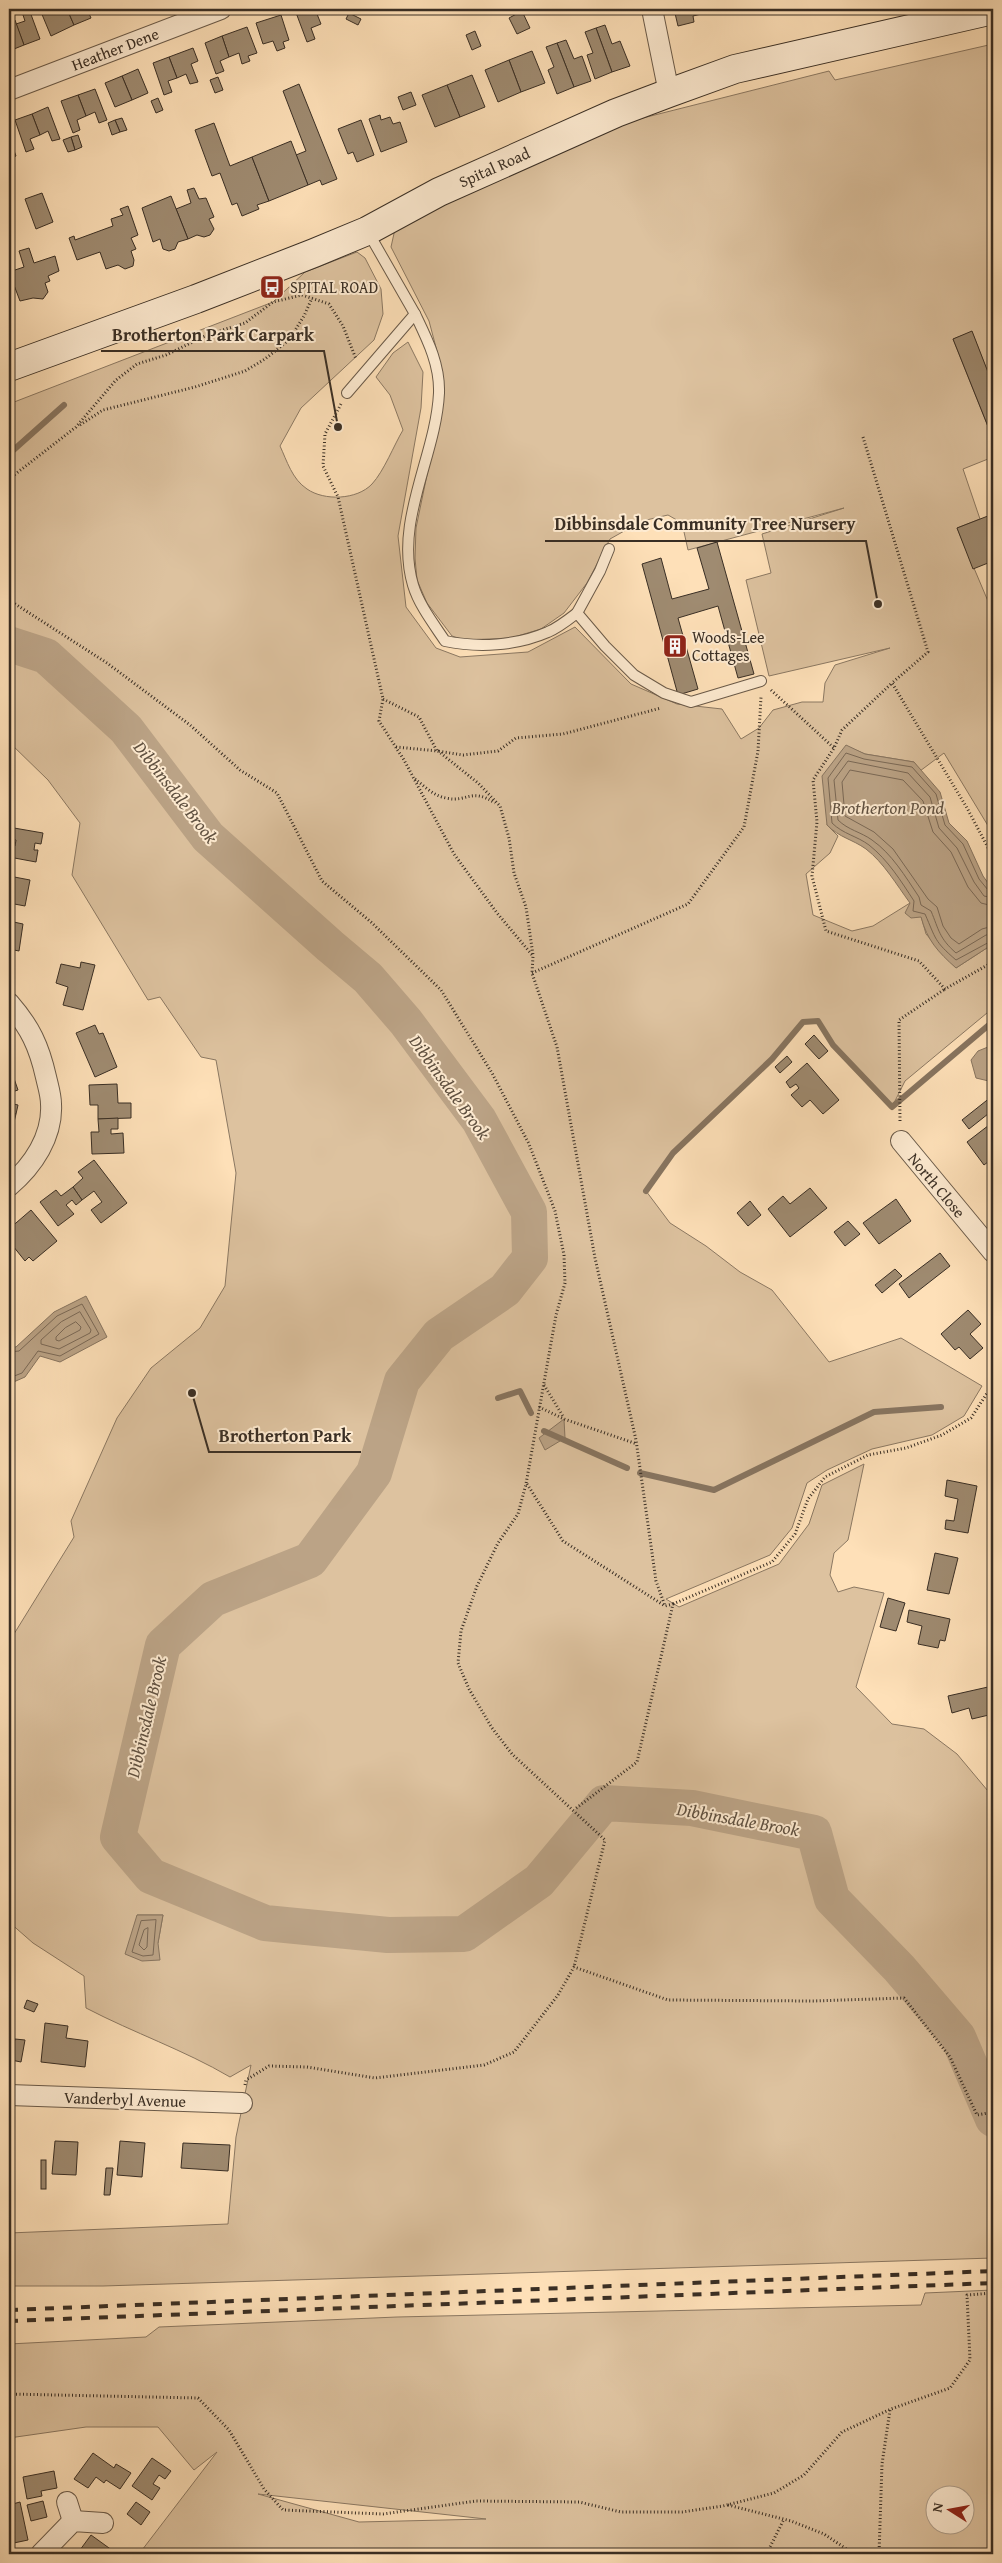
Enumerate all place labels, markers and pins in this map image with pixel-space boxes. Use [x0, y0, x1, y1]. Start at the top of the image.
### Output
bus stop icon: SPITAL ROAD [259, 274, 285, 300]
place label: SPITAL ROAD [290, 275, 379, 299]
callout: Brotherton Park Carpark [101, 318, 324, 351]
callout: Dibbinsdale Community Tree Nursery [545, 508, 866, 541]
place label: Woods-Lee Cottages [692, 625, 765, 667]
building icon: Woods-Lee Cottages [662, 633, 688, 659]
callout: Brotherton Park [209, 1419, 361, 1452]

